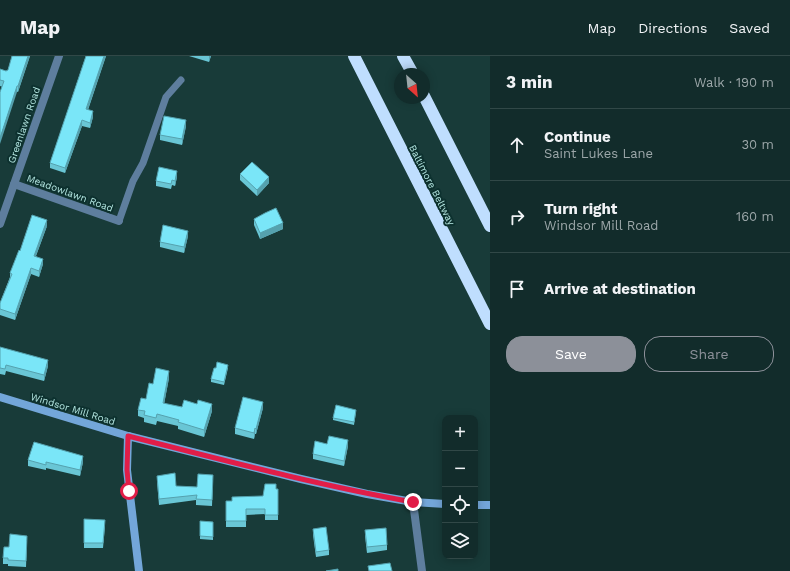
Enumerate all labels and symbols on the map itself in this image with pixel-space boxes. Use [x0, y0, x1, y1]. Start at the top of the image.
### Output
north arrow [394, 68, 430, 104]
street label: Greenlawn Road [6, 85, 42, 165]
street label: Baltimore Beltway [407, 143, 457, 228]
street label: Meadowlawn Road [25, 172, 115, 214]
street label: Windsor Mill Road [29, 391, 117, 427]
route start [120, 482, 138, 500]
route end [404, 493, 422, 511]

